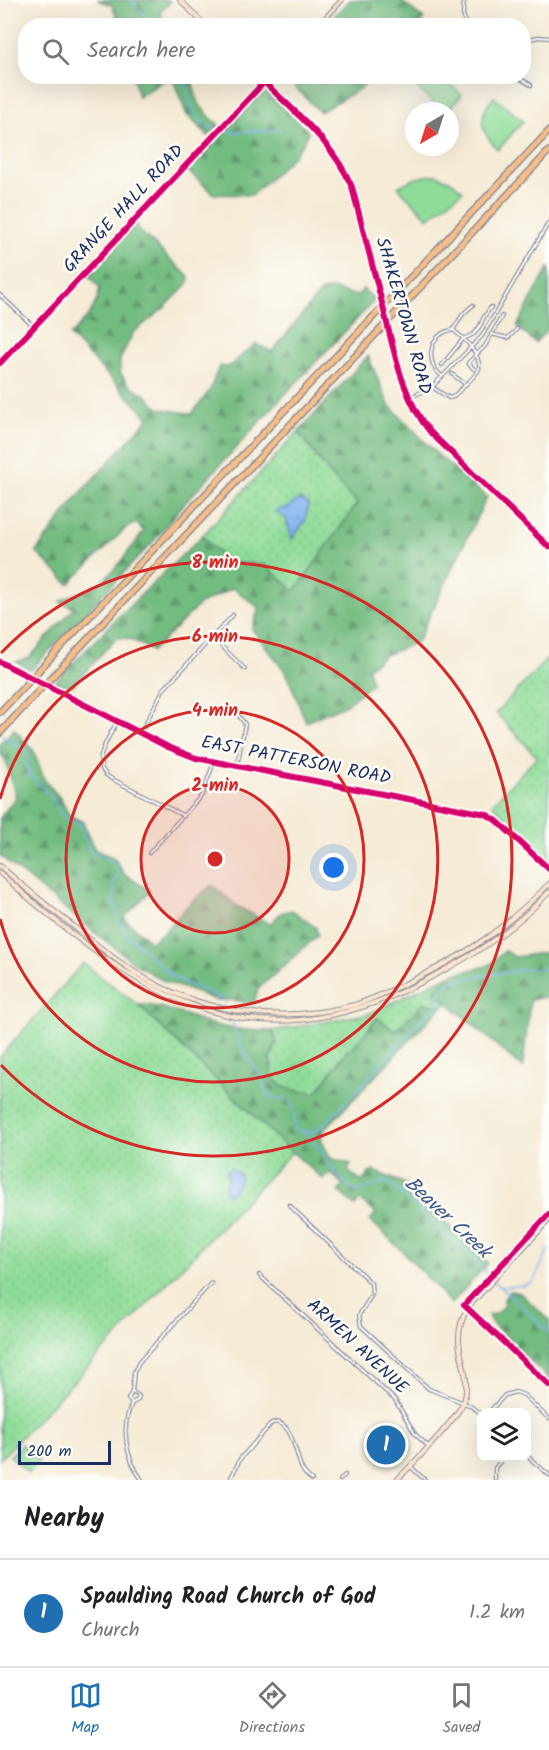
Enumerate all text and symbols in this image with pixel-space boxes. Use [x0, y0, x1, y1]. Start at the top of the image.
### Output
search box [18, 18, 531, 84]
text: Search here [87, 34, 195, 69]
icon: search [39, 35, 72, 68]
north arrow [405, 102, 459, 156]
street label: GRANGE HALL ROAD [56, 138, 192, 280]
street label: SHAKERTOWN ROAD [367, 234, 439, 398]
text: 8 min [192, 549, 238, 578]
text: 6 min [192, 623, 238, 652]
text: 4 min [192, 697, 238, 726]
street label: EAST PATTERSON ROAD [199, 728, 394, 794]
text: 2 min [192, 772, 238, 801]
centre of rings [205, 849, 225, 869]
your location [319, 853, 348, 882]
water label: Beaver Creek [396, 1169, 500, 1269]
street label: ARMEN AVENUE [300, 1292, 415, 1402]
map controls [477, 1408, 531, 1462]
button: layers [477, 1408, 531, 1462]
pin: 1 [366, 1422, 406, 1468]
scale bar [18, 1438, 111, 1466]
text: 200 m [27, 1439, 71, 1464]
text: Nearby [24, 1498, 104, 1540]
text: Spaulding Road Church of God [81, 1580, 376, 1615]
text: 1 [40, 1597, 47, 1629]
text: 1.2 km [469, 1597, 525, 1629]
text: Church [81, 1615, 140, 1647]
tab: Map [69, 1679, 102, 1740]
tab: Directions [239, 1679, 305, 1740]
tab: Saved [442, 1679, 480, 1740]

